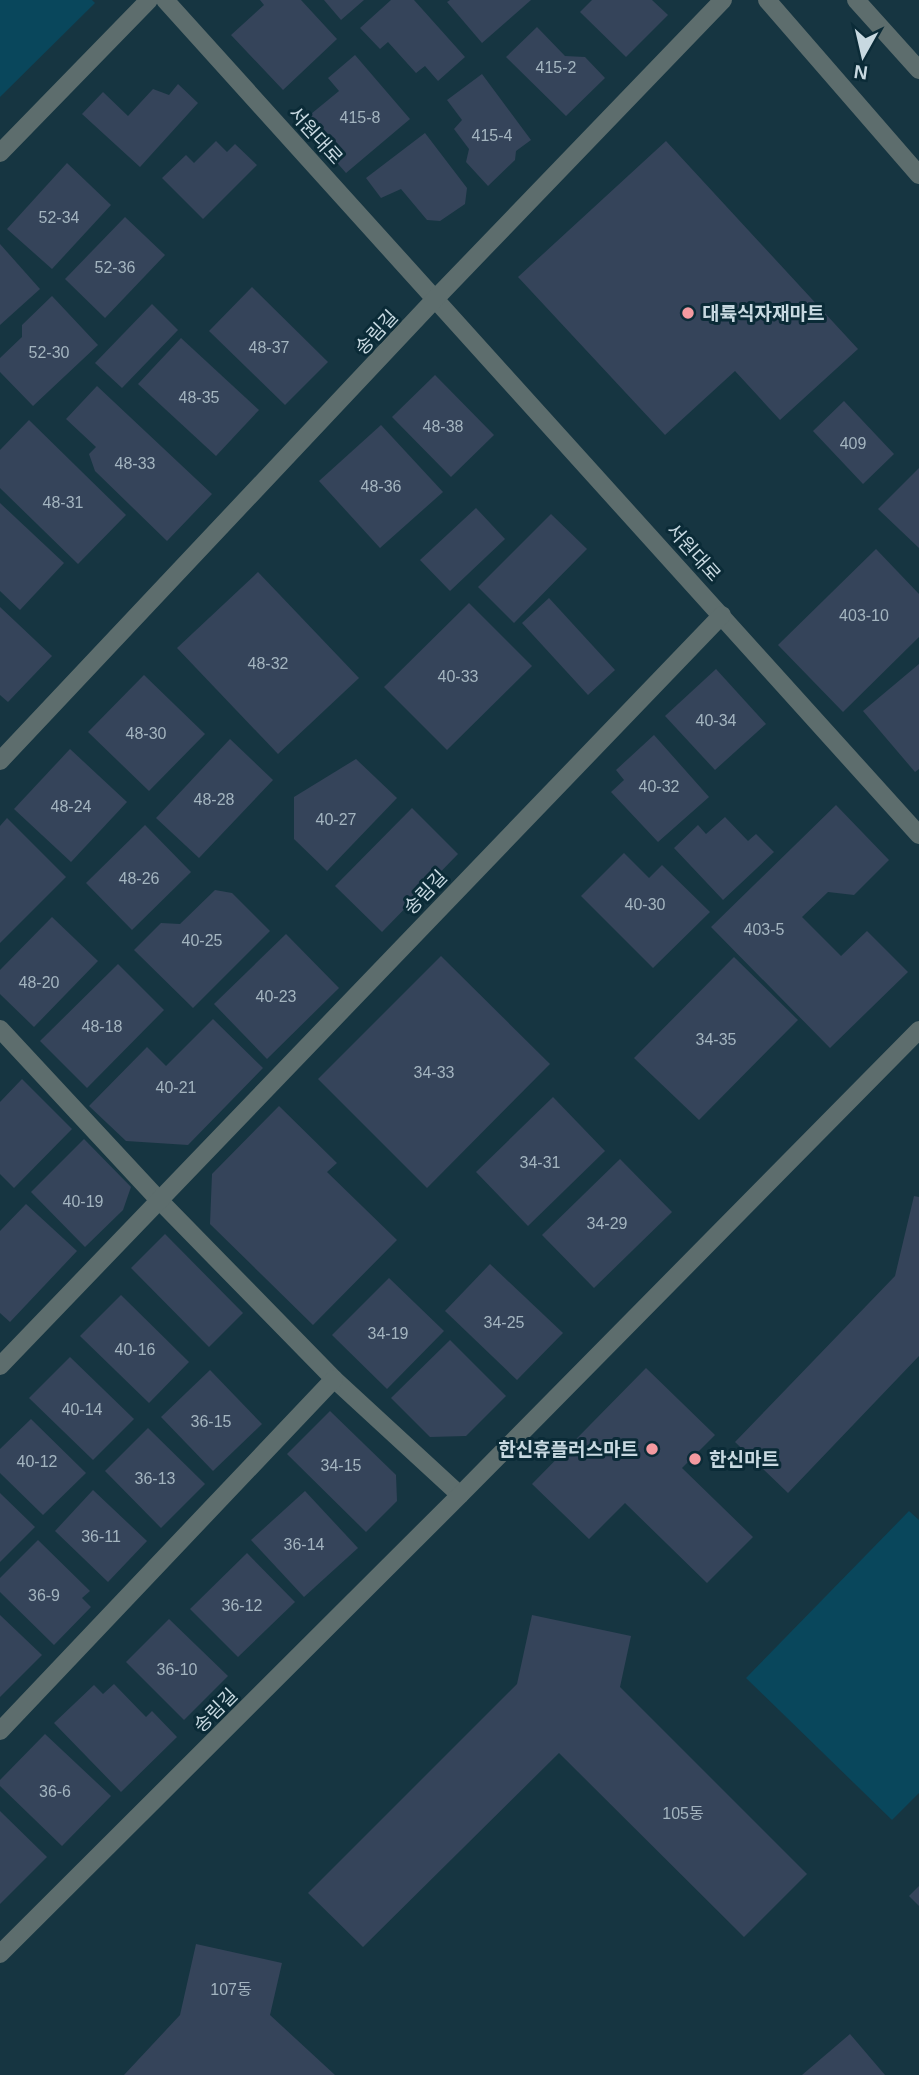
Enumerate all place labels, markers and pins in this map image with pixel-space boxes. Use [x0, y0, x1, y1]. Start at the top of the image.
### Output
place label: 대륙식자재마트 [702, 303, 824, 324]
marker: 대륙식자재마트 [680, 305, 696, 321]
place label: 한신휴플러스마트 [498, 1439, 638, 1460]
marker: 한신휴플러스마트 [644, 1441, 660, 1457]
place label: 한신마트 [709, 1449, 779, 1470]
marker: 한신마트 [687, 1451, 703, 1467]

